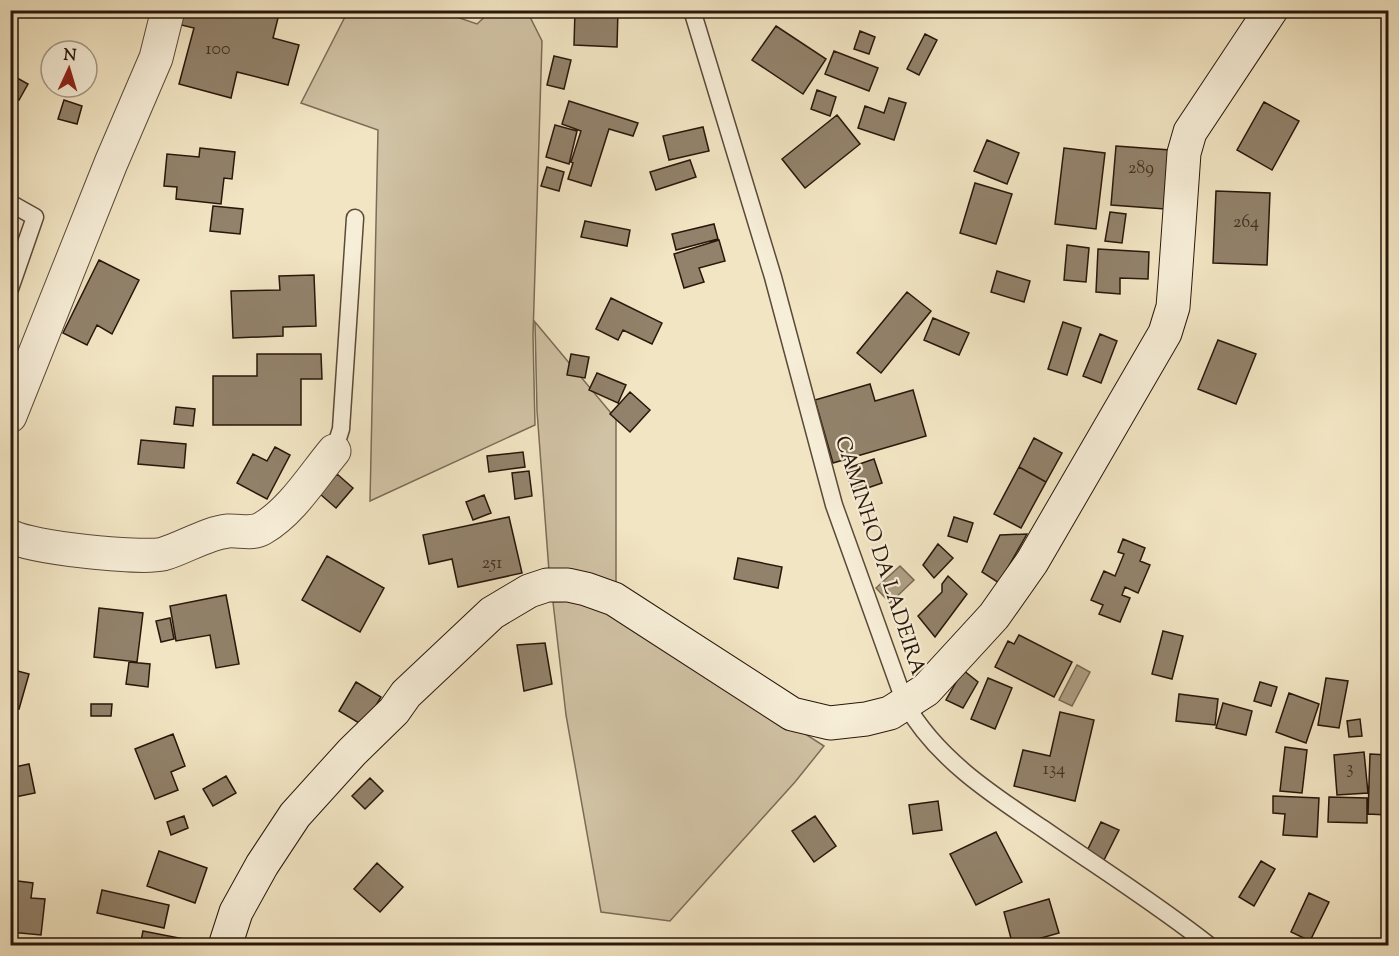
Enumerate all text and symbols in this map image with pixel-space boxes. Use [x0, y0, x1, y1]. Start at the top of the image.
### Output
house number: 100 [206, 37, 230, 63]
north arrow [39, 39, 99, 99]
text: N [63, 45, 77, 68]
house number: 289 [1128, 156, 1154, 182]
house number: 264 [1233, 210, 1259, 236]
street label: CAMINHO DA LADEIRA [826, 432, 932, 680]
house number: 251 [482, 551, 502, 577]
house number: 3 [1346, 756, 1354, 782]
house number: 134 [1043, 757, 1065, 783]

